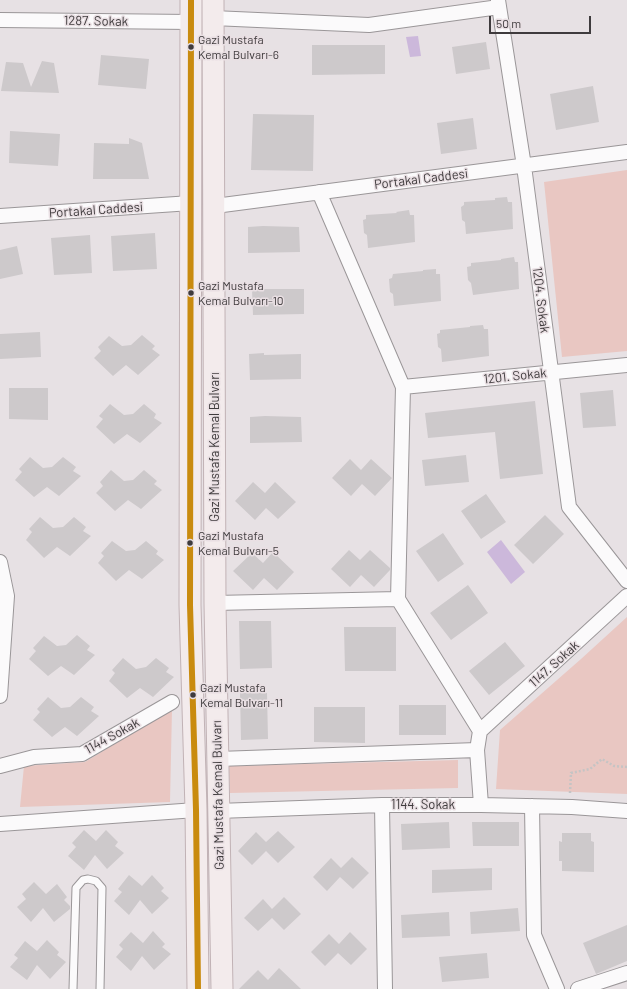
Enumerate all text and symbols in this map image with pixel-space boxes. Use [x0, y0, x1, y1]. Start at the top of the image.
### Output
scale bar [491, 8, 593, 34]
street label: 1287. Sokak [64, 13, 128, 29]
text: 50 m [496, 16, 521, 30]
place label: Gazi Mustafa Kemal Bulvarı-6 [198, 33, 279, 61]
marker: Gazi Mustafa Kemal Bulvarı-6 [186, 42, 196, 52]
street label: Portakal Caddesi [373, 166, 469, 192]
street label: Portakal Caddesi [48, 199, 144, 221]
street label: 1204. Sokak [529, 266, 553, 334]
place label: Gazi Mustafa Kemal Bulvarı-10 [198, 279, 284, 307]
marker: Gazi Mustafa Kemal Bulvarı-10 [186, 288, 196, 298]
street label: 1201. Sokak [483, 365, 547, 387]
street label: Gazi Mustafa Kemal Bulvarı [207, 372, 223, 522]
place label: Gazi Mustafa Kemal Bulvarı-5 [198, 529, 279, 557]
marker: Gazi Mustafa Kemal Bulvarı-5 [185, 538, 195, 548]
street label: 1147. Sokak [526, 637, 582, 691]
place label: Gazi Mustafa Kemal Bulvarı-11 [200, 681, 283, 709]
marker: Gazi Mustafa Kemal Bulvarı-11 [188, 690, 198, 700]
street label: 1144 Sokak [82, 715, 142, 757]
street label: Gazi Mustafa Kemal Bulvarı [209, 720, 227, 870]
street label: 1144. Sokak [391, 797, 455, 813]

